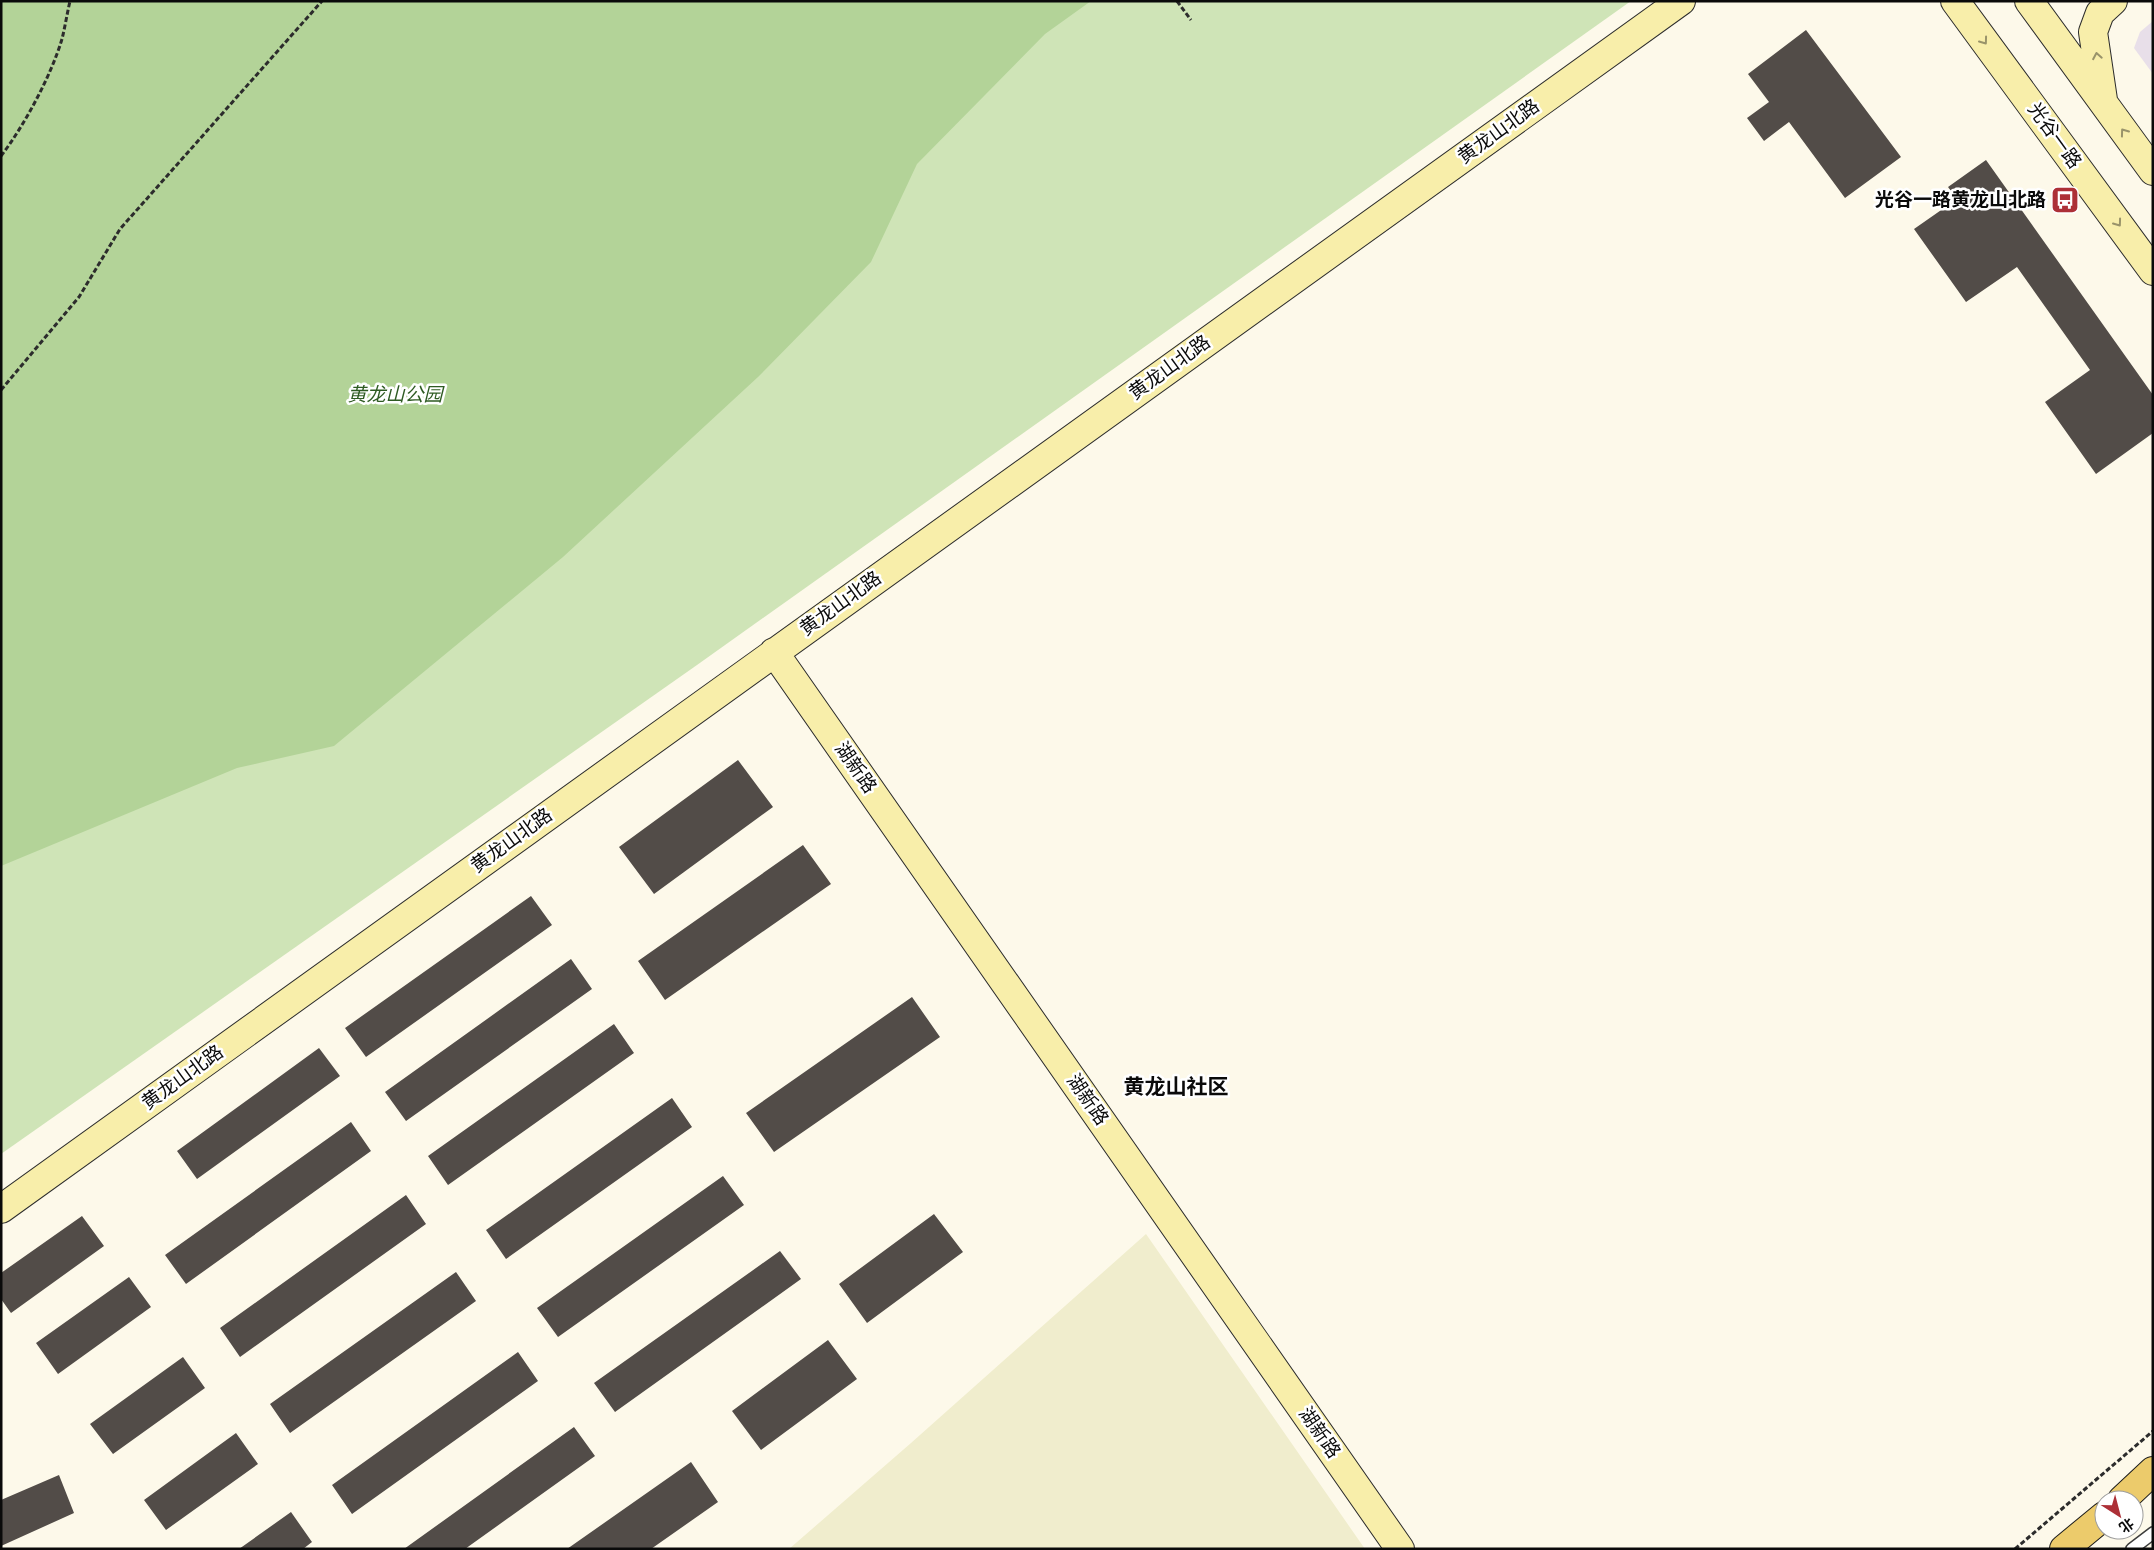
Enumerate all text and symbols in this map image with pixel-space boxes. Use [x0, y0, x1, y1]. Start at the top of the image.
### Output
one-way arrow [1978, 35, 1987, 45]
one-way arrow [2092, 51, 2102, 60]
street label: 黄龙山北路 [1452, 92, 1546, 172]
street label: 光谷一路 [2020, 97, 2088, 175]
one-way arrow [2121, 128, 2130, 138]
bus stop icon: 光谷一路黄龙山北路 [2050, 185, 2080, 215]
place label: 光谷一路黄龙山北路 [1875, 186, 2046, 215]
one-way arrow [2112, 217, 2120, 226]
street label: 黄龙山北路 [1123, 328, 1217, 408]
park label: 黄龙山公园 [347, 381, 445, 410]
street label: 黄龙山北路 [794, 564, 888, 644]
street label: 湖新路 [827, 736, 883, 800]
street label: 黄龙山北路 [465, 801, 559, 881]
street label: 黄龙山北路 [136, 1038, 230, 1118]
street label: 湖新路 [1059, 1068, 1115, 1132]
district label: 黄龙山社区 [1124, 1072, 1229, 1104]
street label: 湖新路 [1291, 1401, 1347, 1465]
north arrow [2094, 1490, 2144, 1540]
text: 北 [2115, 1513, 2138, 1538]

